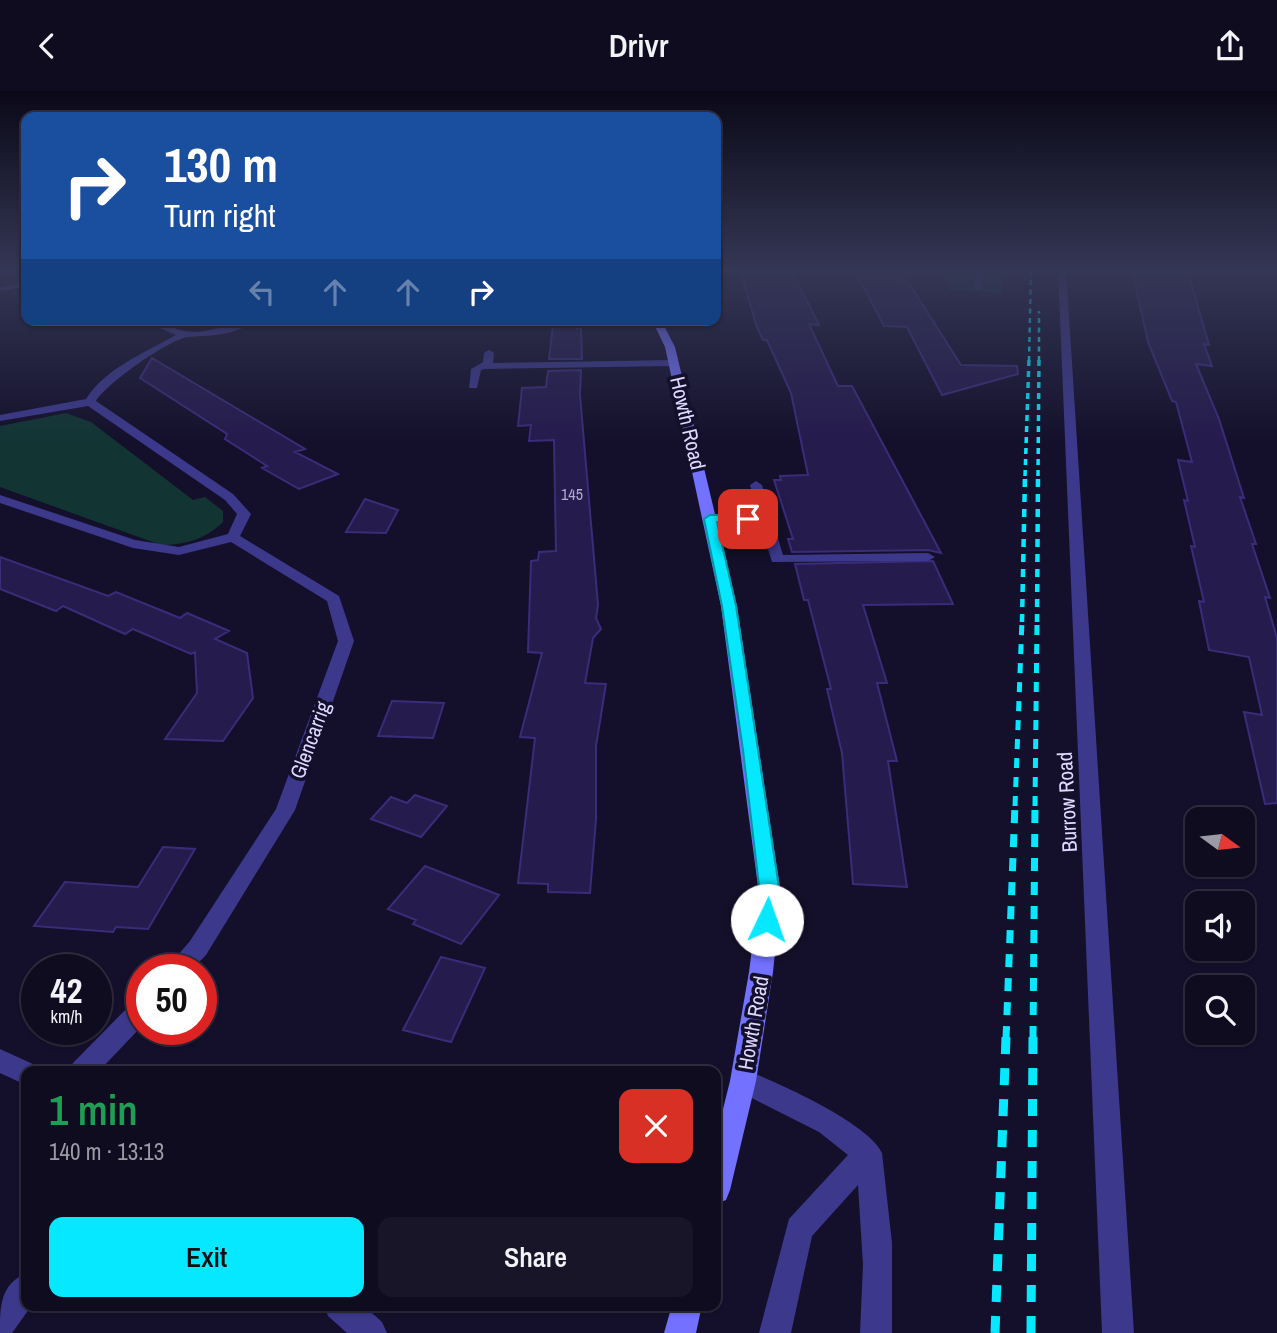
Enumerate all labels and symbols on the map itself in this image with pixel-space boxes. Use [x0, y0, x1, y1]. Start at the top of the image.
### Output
street label: Howth Road [663, 374, 713, 472]
house number: 145 [561, 483, 583, 505]
pin [718, 489, 778, 549]
street label: Glencarrig [283, 697, 338, 783]
street label: Burrow Road [1050, 751, 1084, 853]
north arrow [1185, 807, 1255, 877]
position arrow [730, 883, 804, 957]
speed limit sign: 50 [126, 954, 217, 1045]
street label: Howth Road [730, 974, 776, 1072]

